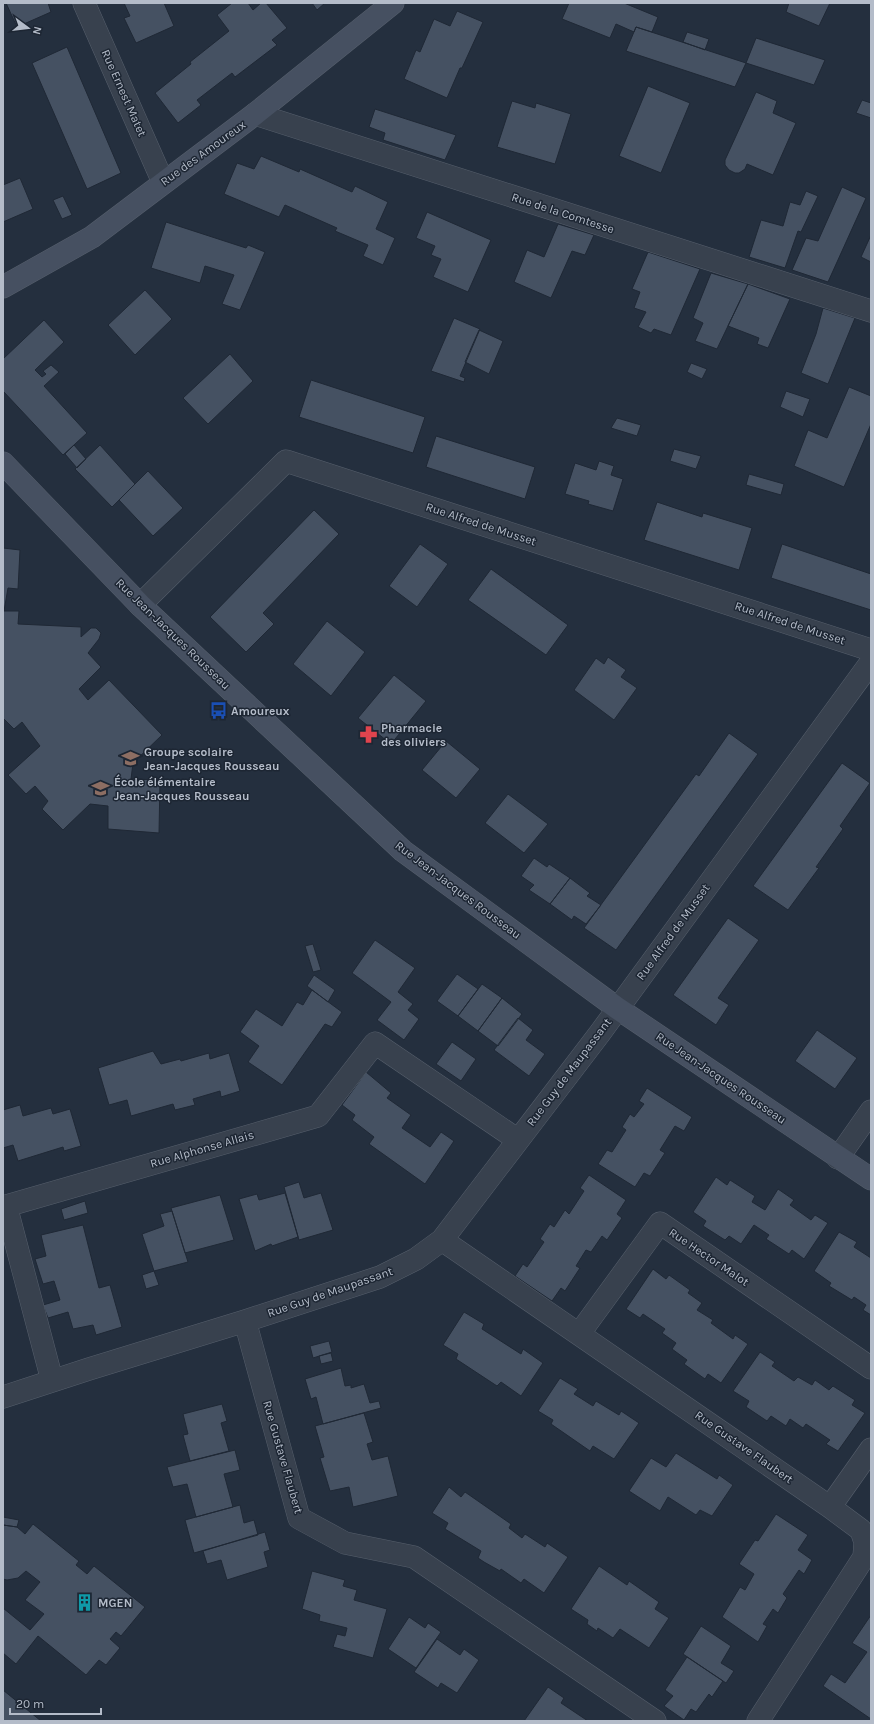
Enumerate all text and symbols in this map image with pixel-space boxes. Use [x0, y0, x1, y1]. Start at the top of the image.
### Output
north arrow [8, 8, 48, 48]
text: N [30, 25, 44, 36]
street label: Rue Ernest Matet [99, 47, 150, 139]
street label: Rue des Amoureux [158, 117, 248, 189]
street label: Rue de la Comtesse [510, 190, 616, 236]
street label: Rue Alfred de Musset [424, 500, 538, 549]
street label: Rue Jean-Jacques Rousseau [113, 576, 233, 692]
street label: Rue Alfred de Musset [733, 599, 847, 648]
bus stop icon: Amoureux [208, 701, 228, 721]
place label: Amoureux [231, 704, 290, 718]
place label: Pharmacie des oliviers [381, 721, 446, 749]
pharmacy icon: Pharmacie des oliviers [358, 725, 378, 745]
place label: Groupe scolaire Jean-Jacques Rousseau [144, 745, 280, 773]
school or university icon: Groupe scolaire Jean-Jacques Rousseau [121, 749, 141, 769]
place label: École élémentaire Jean-Jacques Rousseau [114, 774, 250, 803]
school or university icon: École élémentaire Jean-Jacques Rousseau [91, 779, 111, 799]
street label: Rue Jean-Jacques Rousseau [392, 838, 524, 942]
street label: Rue Alfred de Musset [633, 881, 713, 983]
street label: Rue Guy de Maupassant [524, 1015, 615, 1129]
street label: Rue Jean-Jacques Rousseau [653, 1029, 789, 1127]
street label: Rue Alphonse Allais [148, 1127, 256, 1171]
street label: Rue Hector Malot [666, 1225, 752, 1289]
street label: Rue Guy de Maupassant [265, 1264, 395, 1320]
street label: Rue Gustave Flaubert [260, 1399, 306, 1516]
street label: Rue Gustave Flaubert [692, 1408, 796, 1486]
building icon: MGEN [75, 1593, 95, 1613]
place label: MGEN [98, 1596, 132, 1610]
scale bar [10, 1690, 101, 1716]
text: 20 m [16, 1697, 44, 1711]

